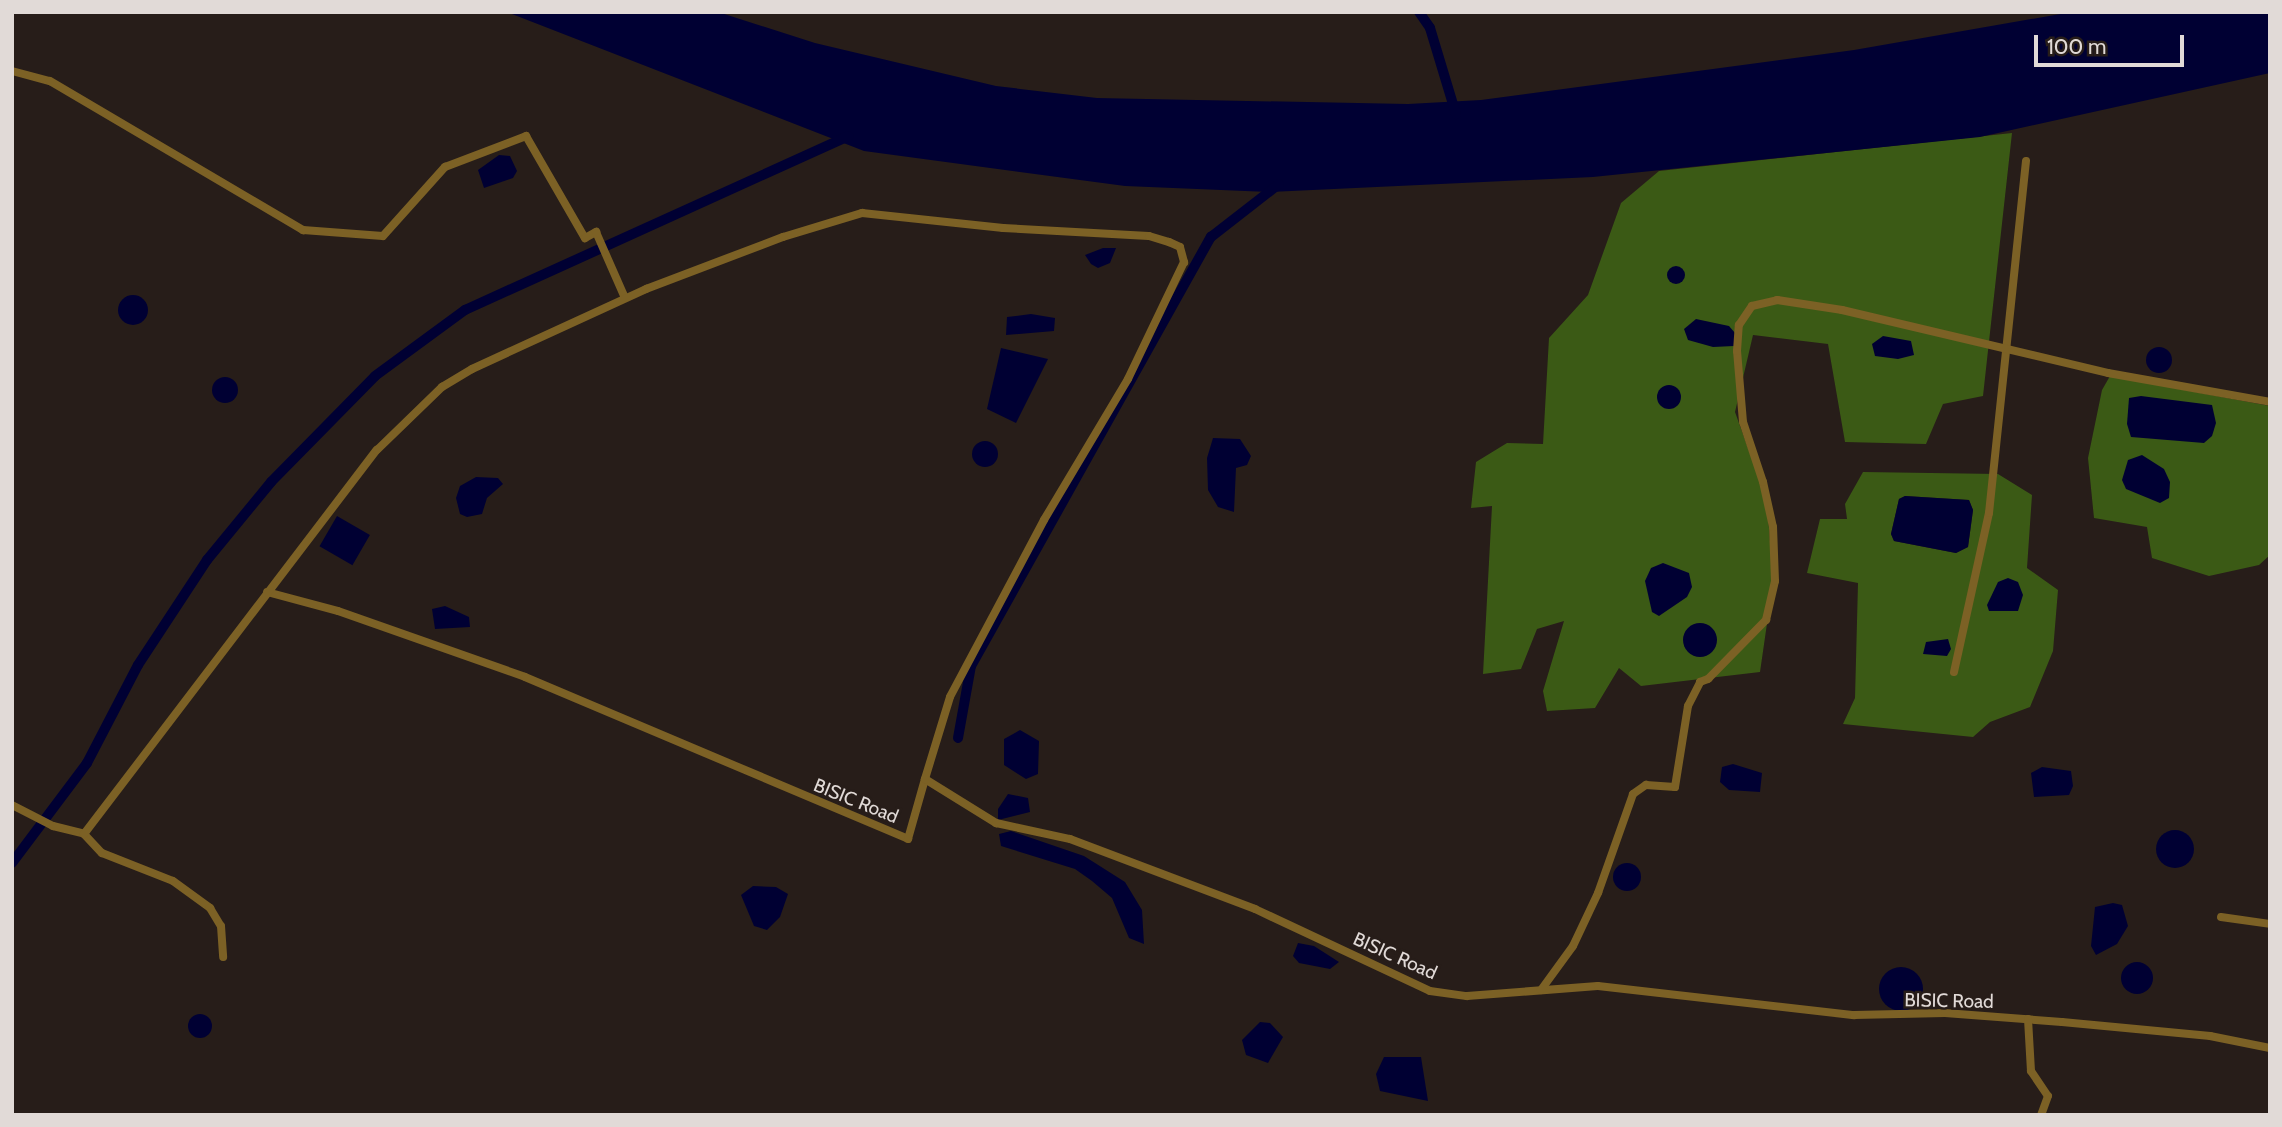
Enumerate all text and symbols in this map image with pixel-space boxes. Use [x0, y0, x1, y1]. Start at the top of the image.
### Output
scale bar [2037, 21, 2188, 65]
text: 100 m [2047, 34, 2106, 59]
street label: BISIC Road [810, 774, 902, 828]
street label: BISIC Road [1350, 927, 1440, 985]
street label: BISIC Road [1904, 989, 1994, 1013]

